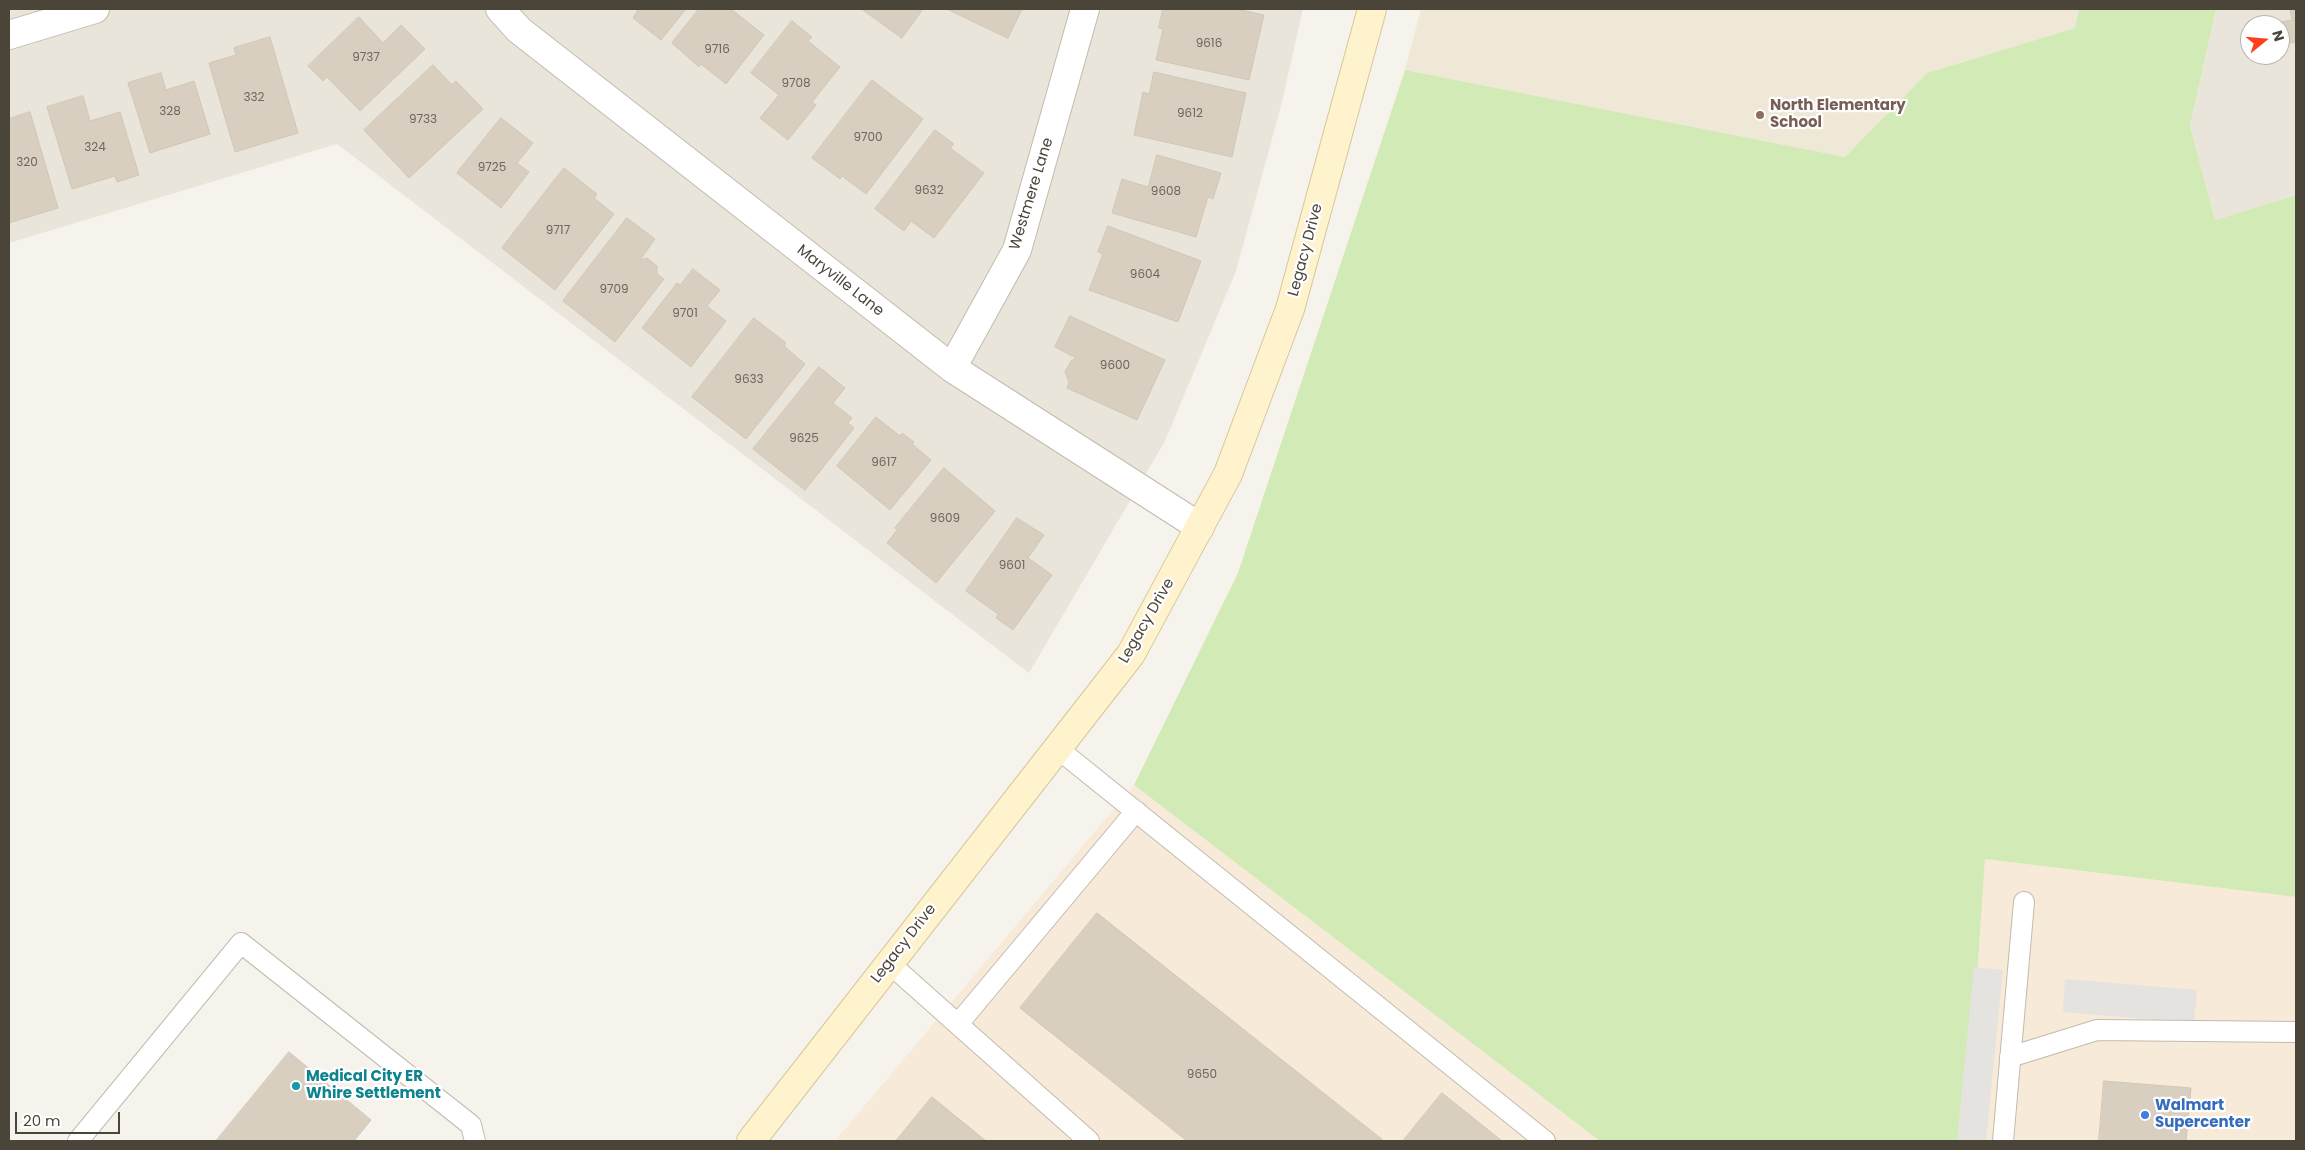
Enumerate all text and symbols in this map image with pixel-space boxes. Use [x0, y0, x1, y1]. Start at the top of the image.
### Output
north arrow [2240, 15, 2290, 65]
text: N [2267, 28, 2289, 44]
house number: 9616 [1196, 37, 1222, 51]
house number: 9716 [704, 43, 730, 57]
house number: 9737 [352, 51, 380, 65]
house number: 9708 [781, 77, 811, 91]
house number: 332 [243, 91, 265, 105]
place label: North Elementary School [1770, 97, 1906, 132]
house number: 328 [159, 105, 181, 119]
house number: 9612 [1177, 107, 1203, 121]
marker: North Elementary School [1754, 109, 1766, 121]
house number: 9733 [409, 113, 437, 127]
house number: 9700 [853, 131, 883, 145]
street label: Westmere Lane [1006, 136, 1058, 252]
house number: 324 [84, 141, 106, 155]
house number: 320 [16, 156, 38, 170]
house number: 9725 [478, 161, 506, 175]
house number: 9632 [914, 184, 944, 198]
house number: 9608 [1151, 185, 1181, 199]
street label: Legacy Drive [1285, 202, 1327, 298]
house number: 9717 [546, 224, 570, 238]
street label: Maryville Lane [793, 241, 887, 321]
house number: 9604 [1130, 268, 1160, 282]
house number: 9709 [599, 283, 629, 297]
house number: 9701 [672, 307, 698, 321]
house number: 9600 [1100, 359, 1130, 373]
house number: 9633 [734, 373, 764, 387]
house number: 9625 [789, 432, 819, 446]
house number: 9617 [871, 456, 897, 470]
house number: 9609 [930, 512, 960, 526]
house number: 9601 [999, 559, 1025, 573]
street label: Legacy Drive [1115, 575, 1179, 667]
street label: Legacy Drive [868, 901, 940, 987]
place label: Medical City ER Whire Settlement [306, 1068, 441, 1103]
house number: 9650 [1187, 1068, 1217, 1082]
marker: Medical City ER Whire Settlement [290, 1080, 302, 1092]
place label: Walmart Supercenter [2155, 1097, 2250, 1132]
scale bar [18, 1102, 122, 1134]
marker: Walmart Supercenter [2139, 1109, 2151, 1121]
text: 20 m [23, 1110, 61, 1131]

